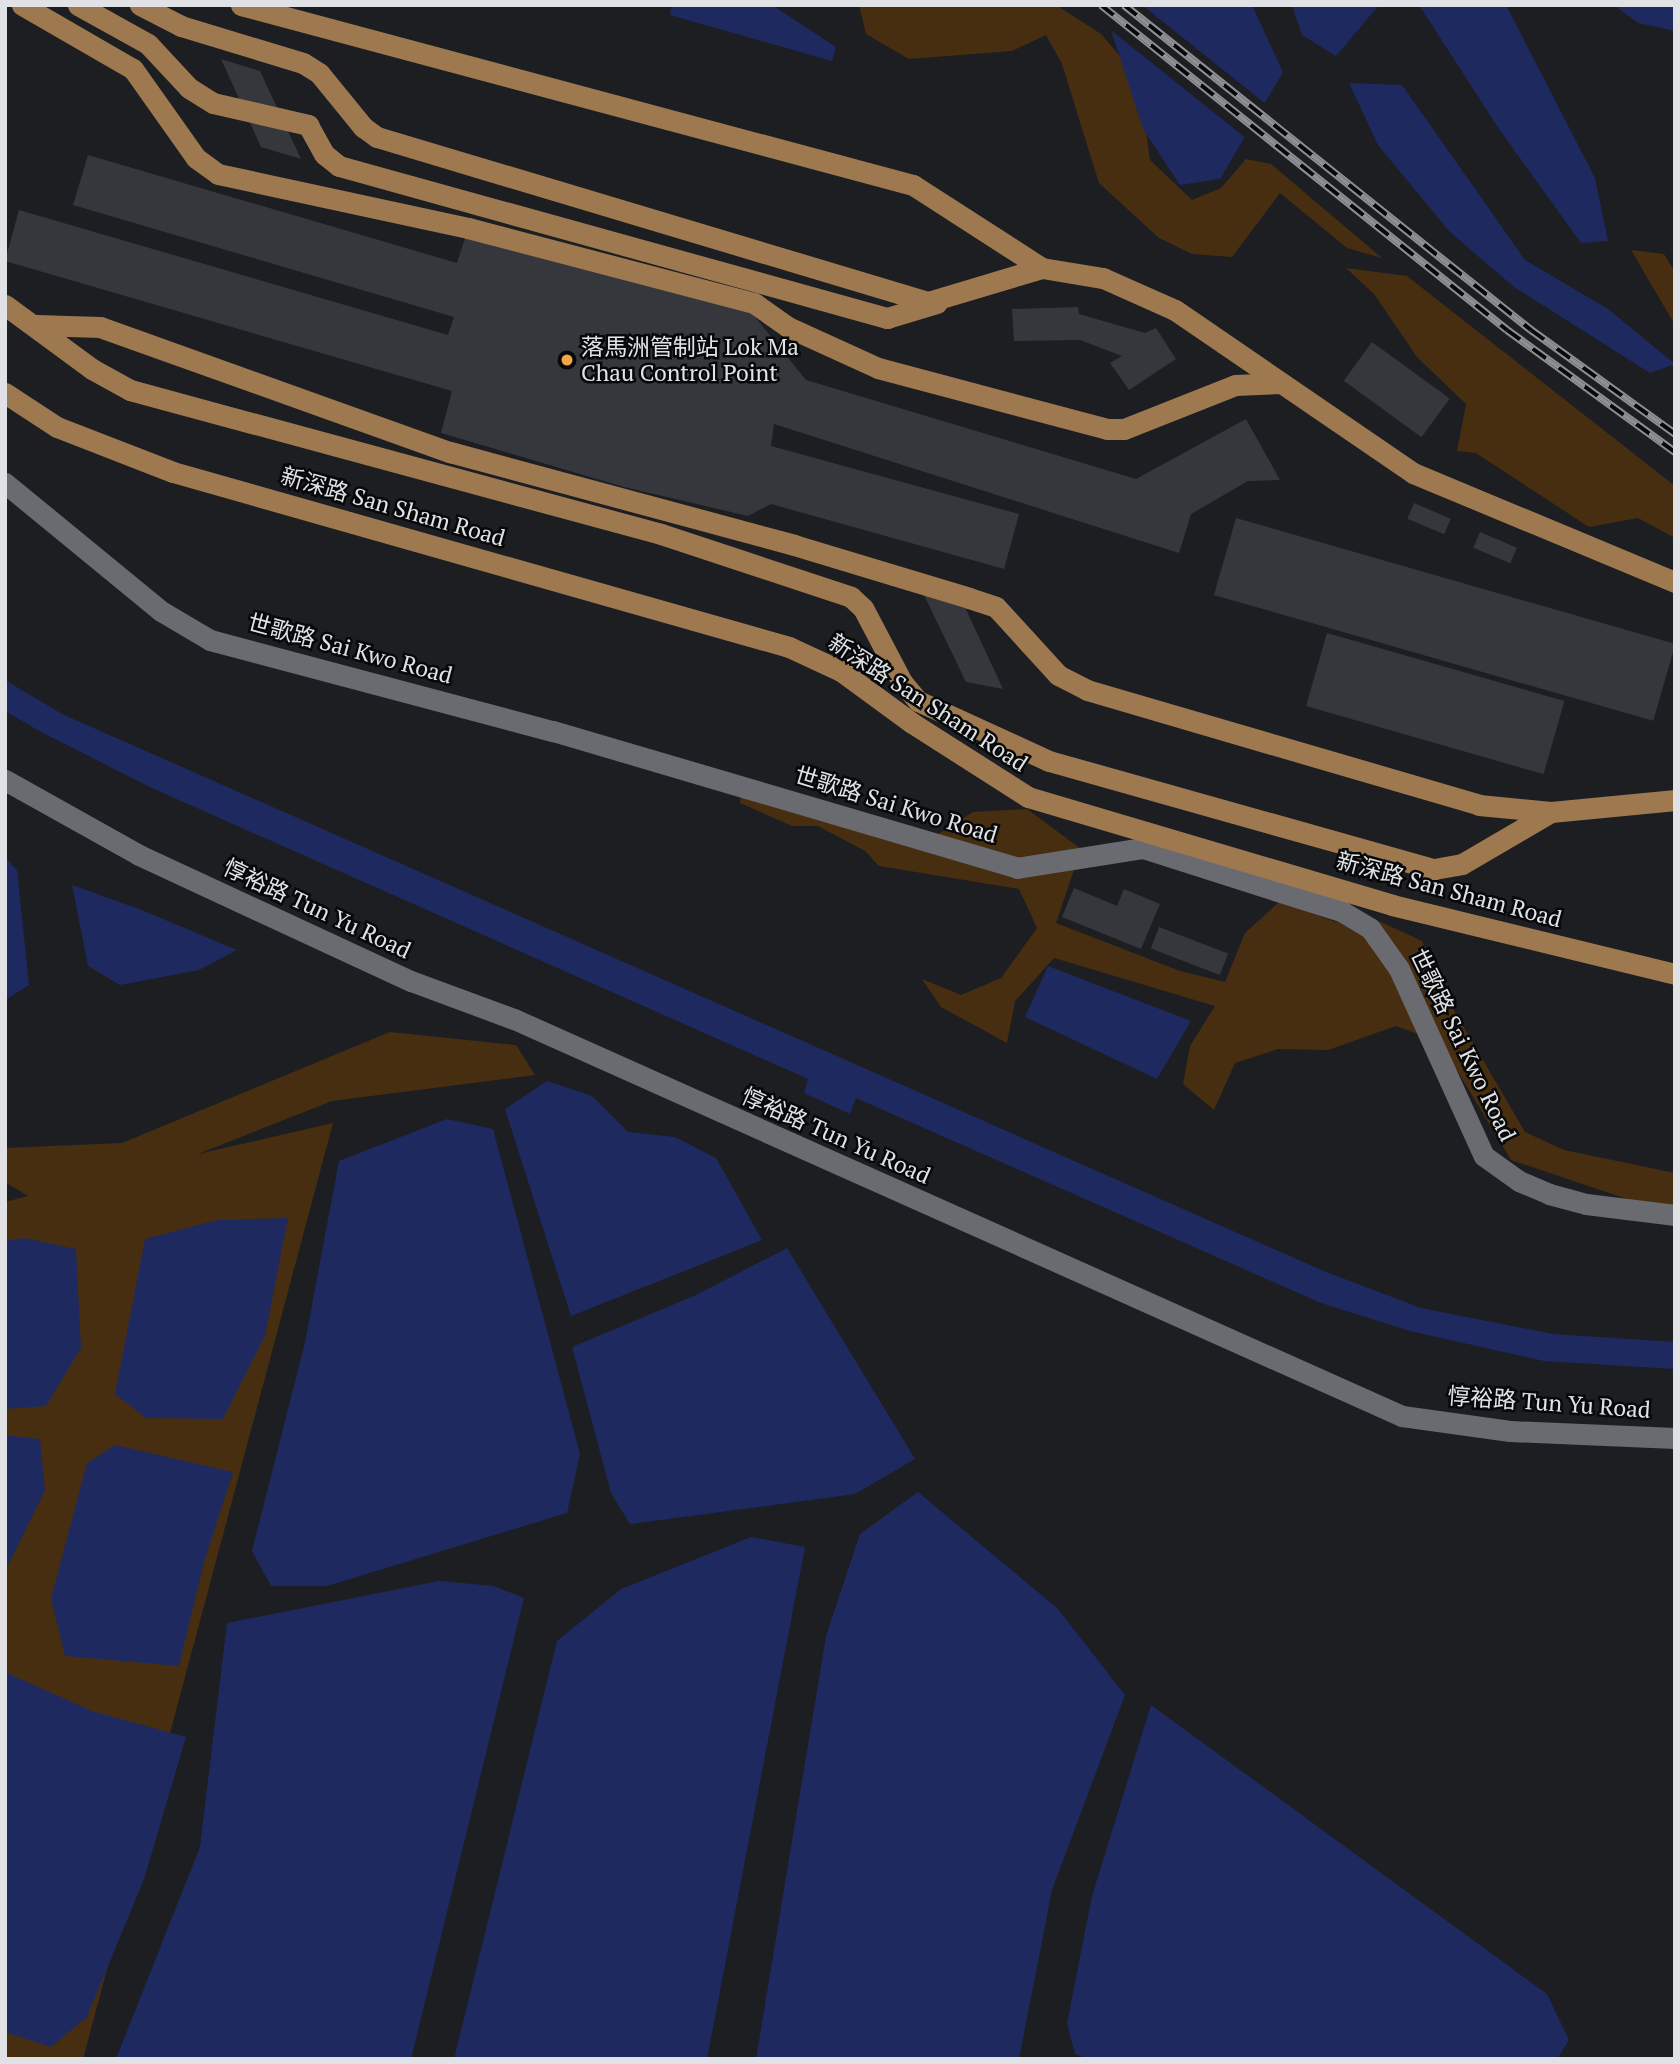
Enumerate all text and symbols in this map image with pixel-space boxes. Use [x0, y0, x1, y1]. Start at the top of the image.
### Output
place label: 落馬洲管制站 Lok Ma Chau Control Point [581, 333, 799, 387]
marker: 落馬洲管制站 Lok Ma Chau Control Point [559, 352, 575, 368]
street label: 新深路 San Sham Road [278, 462, 508, 552]
street label: 世歌路 Sai Kwo Road [245, 608, 455, 690]
street label: 新深路 San Sham Road [823, 628, 1033, 778]
street label: 世歌路 Sai Kwo Road [791, 761, 1001, 849]
street label: 新深路 San Sham Road [1333, 847, 1565, 933]
street label: 惇裕路 Tun Yu Road [219, 853, 415, 965]
street label: 世歌路 Sai Kwo Road [1404, 944, 1522, 1146]
street label: 惇裕路 Tun Yu Road [737, 1082, 935, 1190]
street label: 惇裕路 Tun Yu Road [1446, 1382, 1652, 1424]

